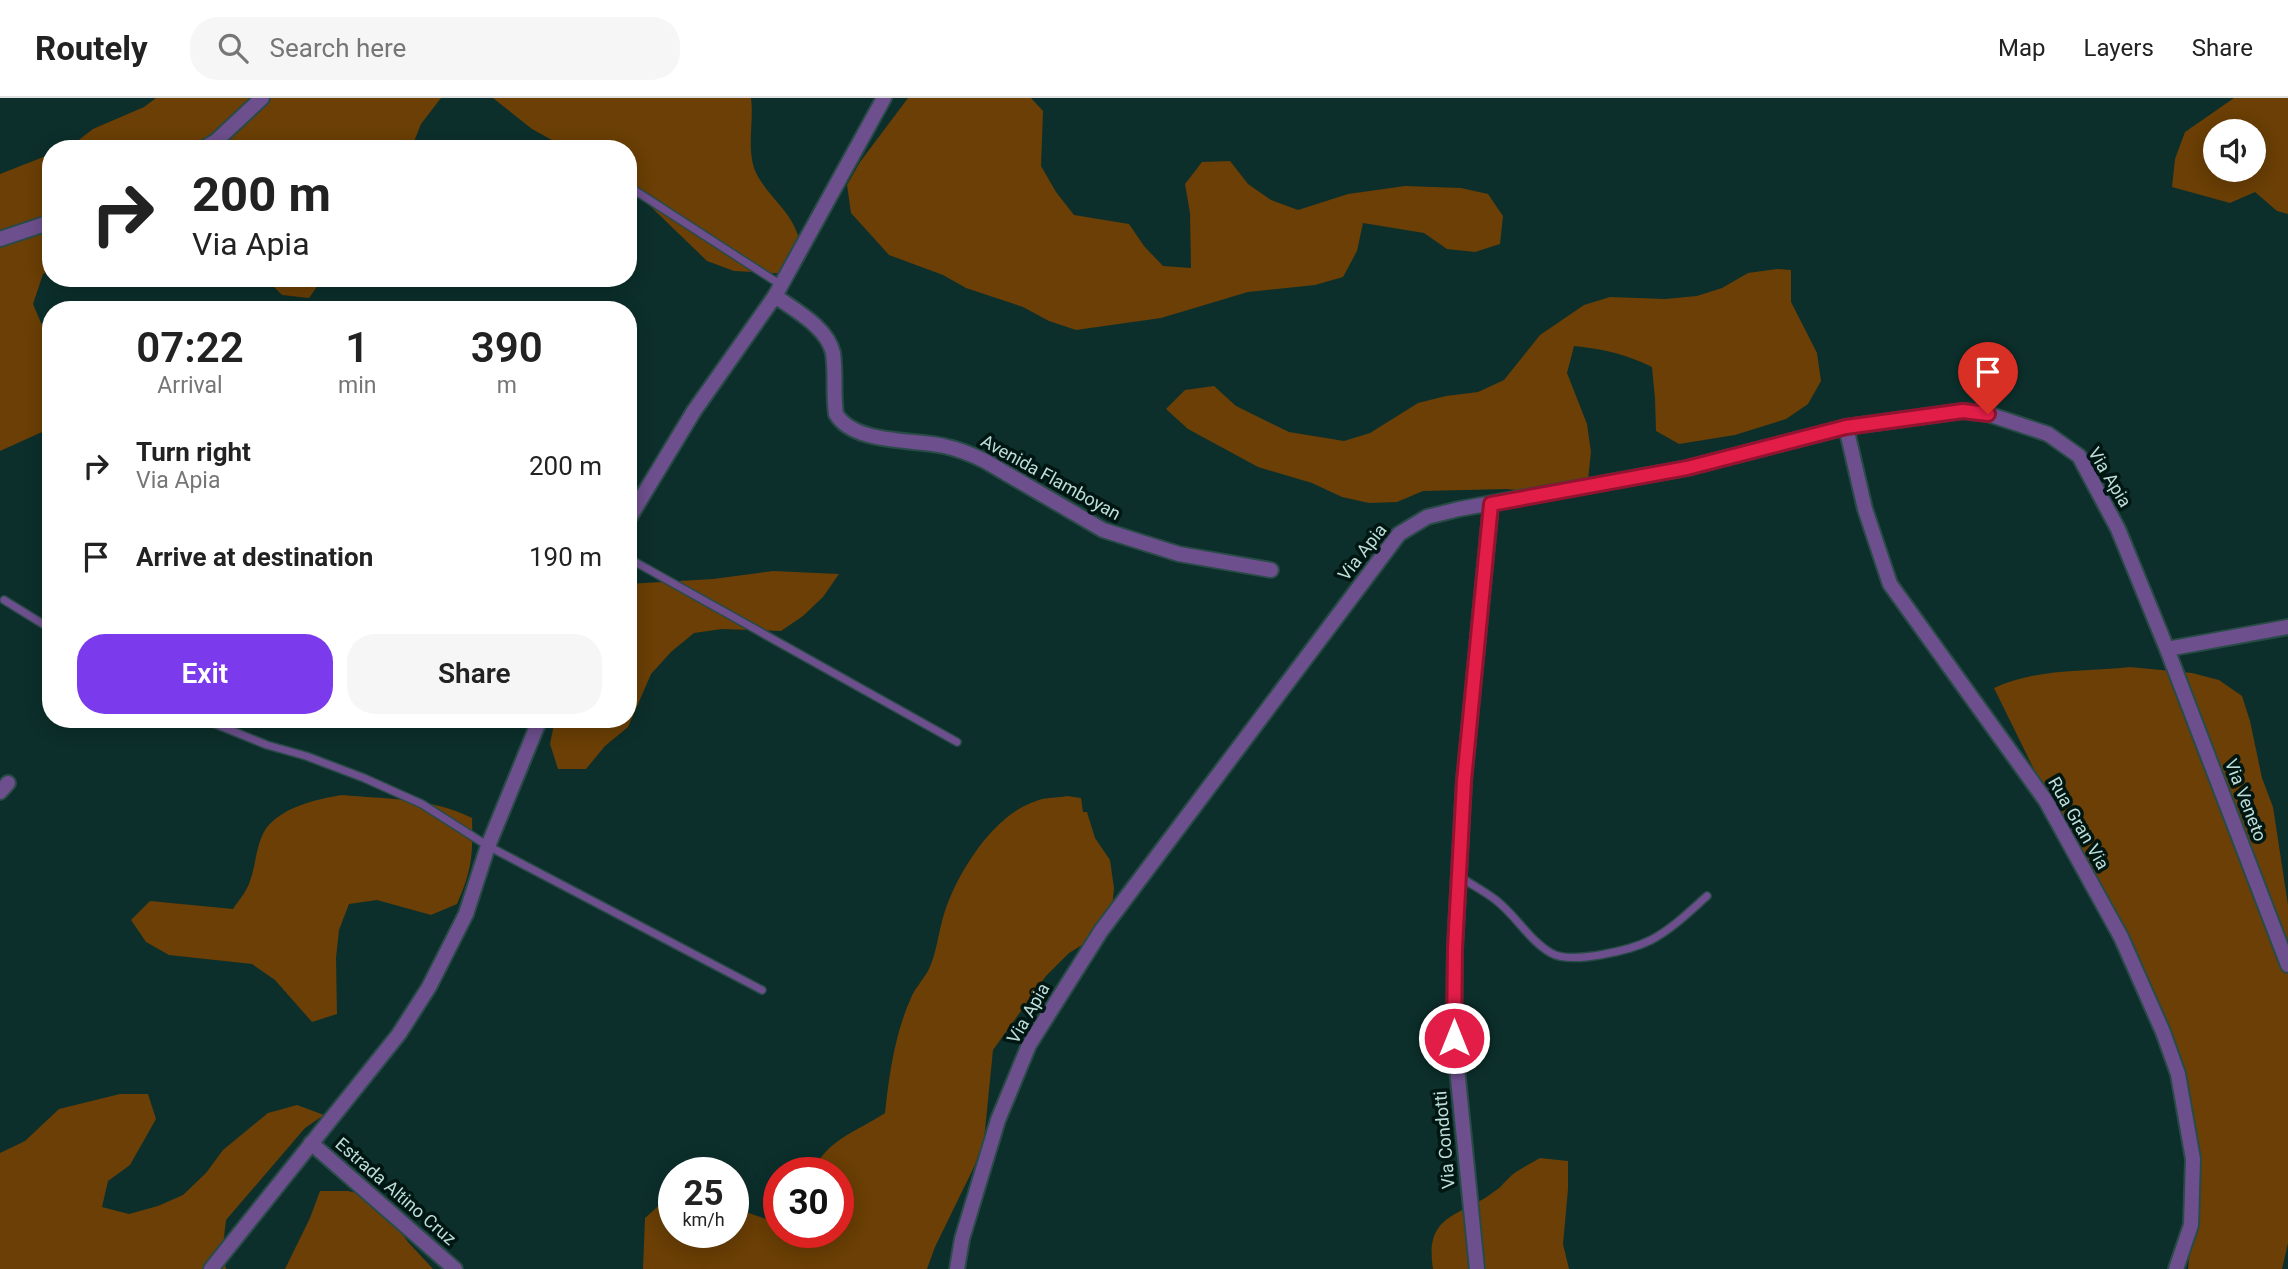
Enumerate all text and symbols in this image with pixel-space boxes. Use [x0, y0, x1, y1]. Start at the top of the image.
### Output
search box [190, 17, 680, 80]
text: Routely [35, 29, 148, 68]
icon: search [214, 29, 252, 67]
text: Search here [270, 33, 406, 63]
text: Map [1998, 34, 2046, 62]
text: Layers [2084, 34, 2154, 62]
text: Share [2192, 34, 2253, 62]
map controls [2203, 119, 2266, 182]
button: sound [2203, 119, 2266, 182]
text: 200 m [192, 166, 331, 223]
icon: right [77, 168, 168, 259]
text: Via Apia [192, 225, 310, 263]
text: 07:22 [136, 323, 244, 372]
text: 1 [345, 323, 369, 372]
text: 390 [471, 323, 543, 372]
pin [1958, 342, 2018, 414]
icon: arrive [1969, 353, 2007, 391]
text: Arrival [157, 372, 223, 399]
text: min [338, 372, 376, 399]
text: m [497, 372, 517, 399]
street label: Avenida Flamboyan [977, 430, 1125, 524]
text: Turn right [136, 437, 251, 467]
street label: Via Apia [2084, 443, 2136, 511]
icon: right [77, 447, 115, 485]
text: 200 m [529, 451, 602, 481]
text: Via Apia [136, 467, 220, 494]
street label: Via Apia [1333, 519, 1391, 585]
icon: arrive [77, 538, 115, 576]
text: Arrive at destination [136, 542, 373, 572]
text: 190 m [529, 542, 602, 572]
button: Exit [77, 634, 333, 714]
button: Share [347, 634, 602, 714]
street label: Via Veneto [2221, 756, 2271, 844]
street label: Rua Gran Via [2044, 773, 2114, 873]
street label: Via Apia [1002, 979, 1054, 1047]
position arrow [1417, 1001, 1491, 1075]
street label: Via Condotti [1429, 1090, 1459, 1190]
street label: Estrada Altino Cruz [331, 1133, 461, 1249]
speed limit sign: 30 [763, 1157, 854, 1248]
text: 25 [683, 1173, 724, 1214]
text: km/h [682, 1209, 725, 1230]

